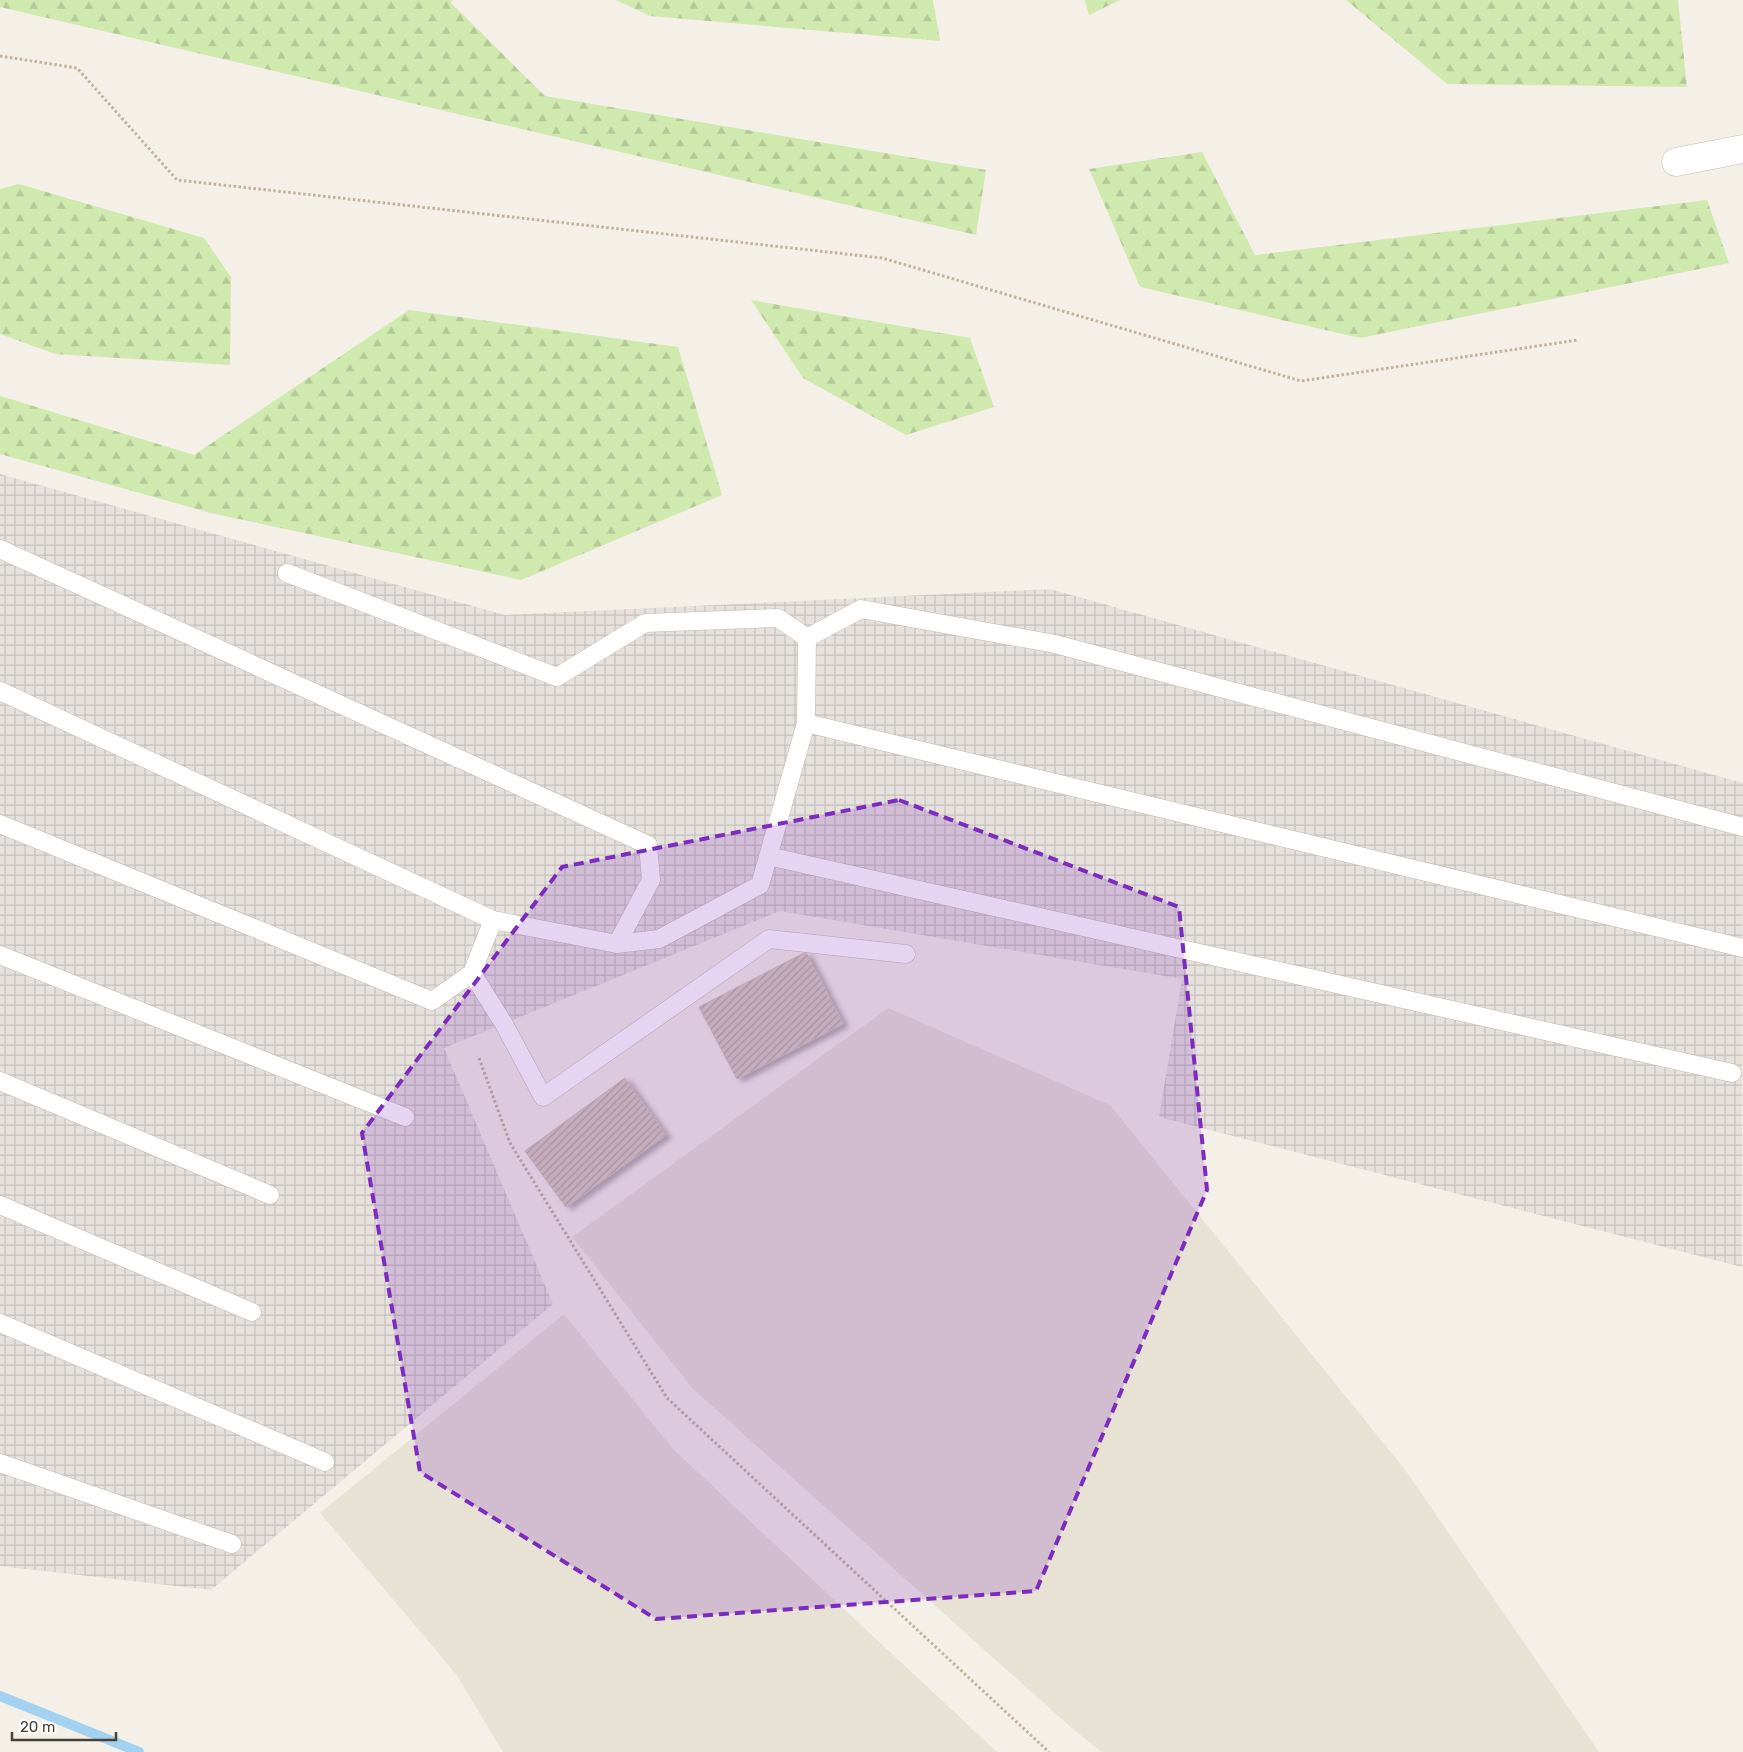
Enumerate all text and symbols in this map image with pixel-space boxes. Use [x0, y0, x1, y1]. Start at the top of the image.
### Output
scale bar [12, 1710, 116, 1742]
text: 20 m [20, 1718, 55, 1736]

